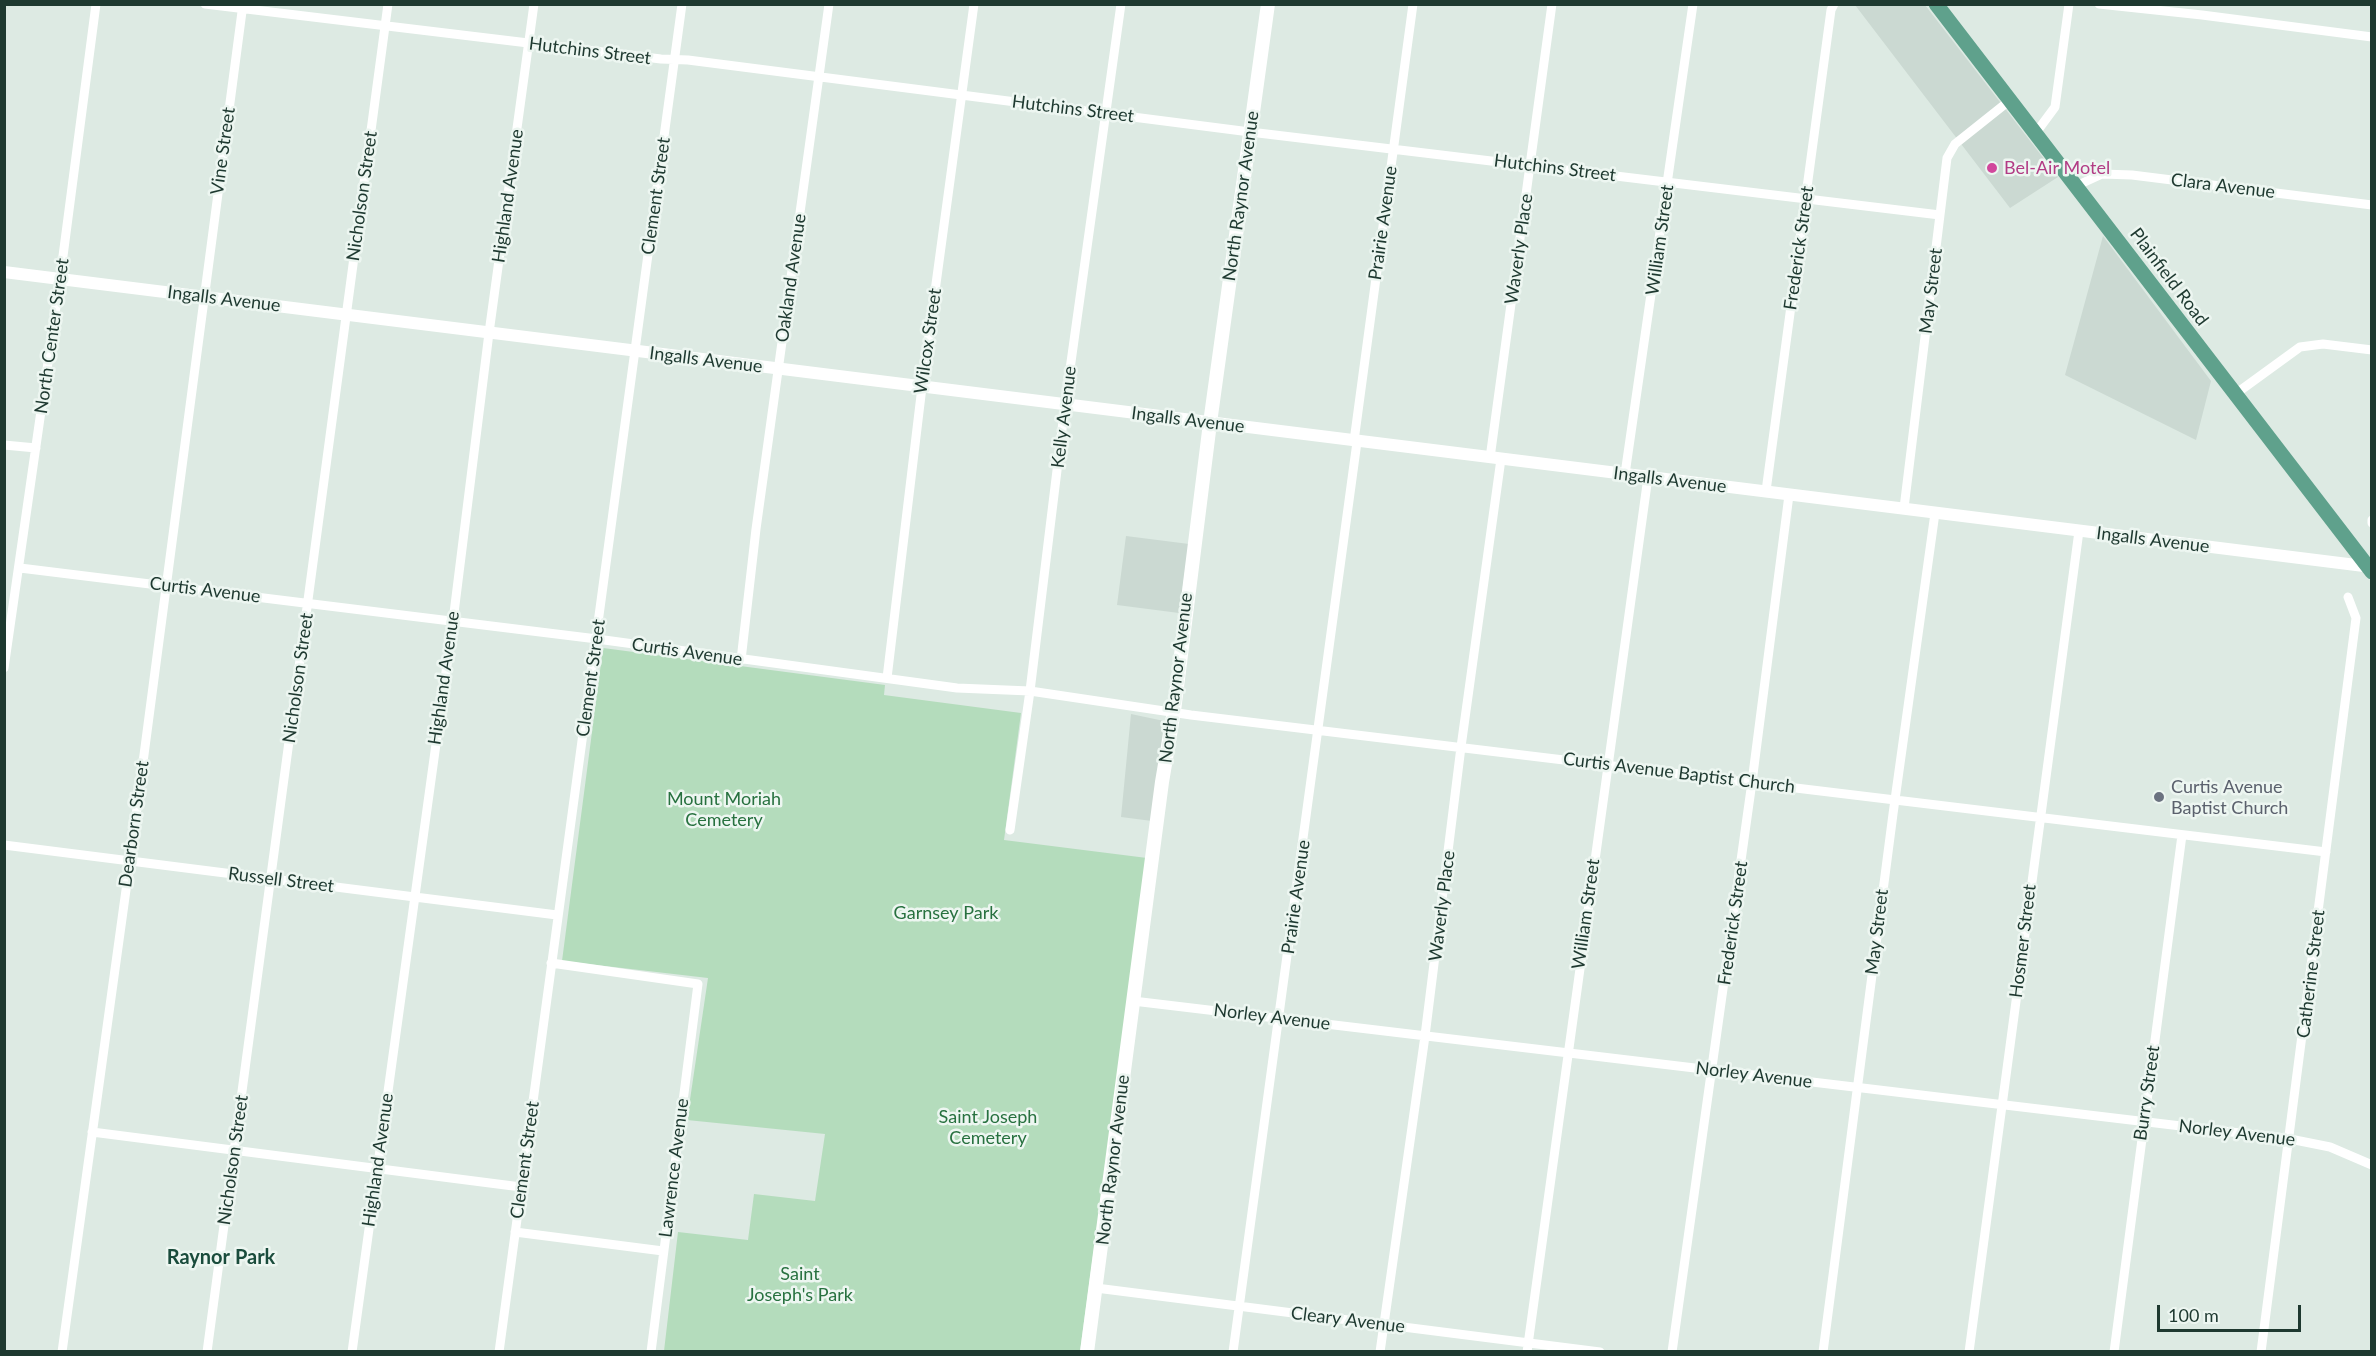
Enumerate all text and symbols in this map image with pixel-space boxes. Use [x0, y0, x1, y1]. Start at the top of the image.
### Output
street label: Hutchins Street [528, 33, 652, 69]
street label: Hutchins Street [1011, 91, 1135, 127]
street label: Vine Street [206, 106, 240, 196]
street label: North Raynor Avenue [1218, 110, 1264, 282]
street label: Highland Avenue [488, 128, 528, 264]
street label: Nicholson Street [342, 130, 382, 262]
street label: Clement Street [637, 136, 675, 256]
street label: Hutchins Street [1493, 150, 1617, 186]
place label: Bel-Air Motel [2004, 157, 2110, 179]
marker: Bel-Air Motel [1985, 161, 1999, 175]
street label: Prairie Avenue [1364, 165, 1402, 281]
street label: Clara Avenue [2170, 169, 2276, 203]
street label: William Street [1642, 183, 1678, 297]
street label: Frederick Street [1780, 184, 1818, 312]
street label: Waverly Place [1501, 192, 1537, 306]
street label: Oakland Avenue [771, 212, 811, 344]
street label: Plainfield Road [2125, 224, 2213, 330]
street label: May Street [1915, 247, 1947, 335]
street label: North Center Street [30, 257, 74, 415]
street label: Ingalls Avenue [166, 281, 282, 317]
street label: Wilcox Street [910, 287, 946, 395]
street label: Ingalls Avenue [648, 342, 764, 378]
street label: Kelly Avenue [1047, 365, 1081, 469]
street label: Ingalls Avenue [1130, 402, 1246, 438]
street label: Ingalls Avenue [1612, 462, 1728, 498]
street label: Ingalls Avenue [2095, 522, 2211, 558]
street label: Curtis Avenue [148, 572, 262, 608]
street label: North Raynor Avenue [1155, 592, 1197, 764]
street label: Highland Avenue [424, 610, 464, 746]
street label: Nicholson Street [278, 612, 318, 744]
street label: Clement Street [572, 618, 610, 738]
street label: Curtis Avenue [630, 634, 744, 670]
street label: Curtis Avenue Baptist Church [1562, 748, 1796, 798]
street label: Dearborn Street [114, 759, 154, 889]
place label: Curtis Avenue Baptist Church [2171, 776, 2288, 818]
park label: Mount Moriah Cemetery [667, 788, 781, 830]
marker: Curtis Avenue Baptist Church [2152, 790, 2166, 804]
street label: Prairie Avenue [1277, 839, 1315, 955]
street label: Waverly Place [1424, 849, 1460, 963]
street label: William Street [1568, 857, 1604, 971]
street label: Frederick Street [1714, 859, 1752, 987]
street label: Russell Street [227, 863, 335, 897]
street label: Hosmer Street [2005, 883, 2041, 999]
street label: May Street [1861, 888, 1893, 976]
park label: Garnsey Park [894, 902, 998, 924]
street label: Catherine Street [2292, 909, 2330, 1039]
street label: Norley Avenue [1213, 999, 1331, 1035]
street label: Burry Street [2130, 1044, 2164, 1142]
street label: Norley Avenue [1695, 1057, 1813, 1093]
street label: North Raynor Avenue [1092, 1074, 1134, 1246]
street label: Highland Avenue [358, 1092, 398, 1228]
street label: Nicholson Street [213, 1094, 253, 1226]
street label: Lawrence Avenue [655, 1097, 693, 1239]
street label: Clement Street [506, 1100, 544, 1220]
park label: Saint Joseph Cemetery [939, 1106, 1037, 1148]
street label: Norley Avenue [2178, 1115, 2296, 1151]
district label: Raynor Park [167, 1246, 275, 1270]
park label: Saint Joseph's Park [747, 1263, 853, 1306]
scale bar [2160, 1293, 2304, 1331]
street label: Cleary Avenue [1290, 1302, 1406, 1338]
text: 100 m [2168, 1304, 2219, 1326]

